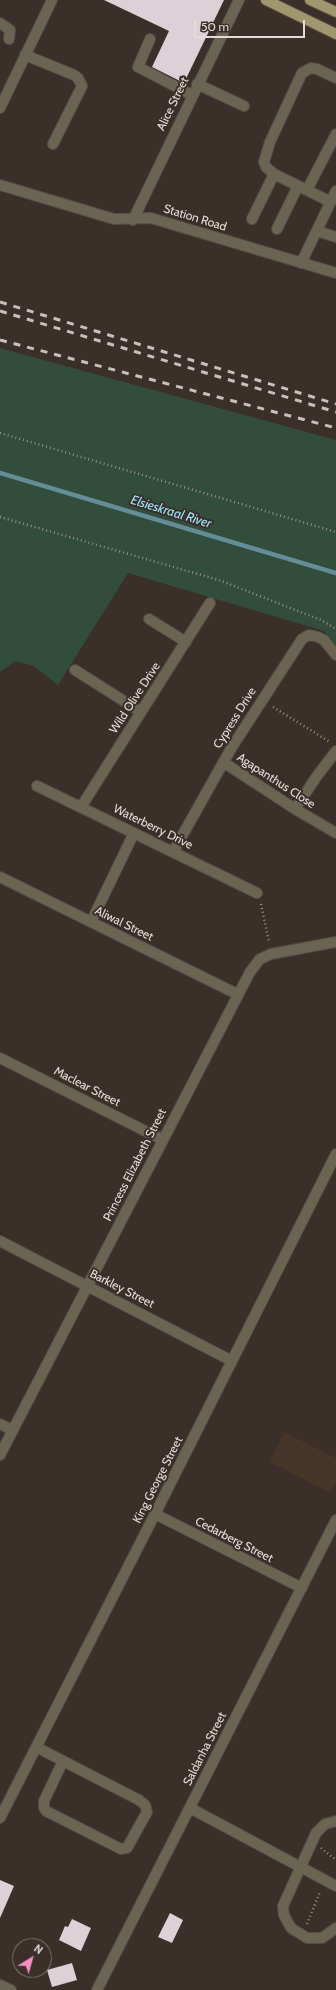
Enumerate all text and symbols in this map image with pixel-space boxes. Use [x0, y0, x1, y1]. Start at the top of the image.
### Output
scale bar [196, 12, 307, 38]
text: 50 m [201, 19, 229, 34]
street label: Alice Street [154, 75, 192, 133]
street label: Station Road [162, 202, 228, 234]
water label: Elsieskraal River [129, 492, 213, 532]
street label: Wild Olive Drive [107, 660, 163, 736]
street label: Cypress Drive [211, 685, 259, 751]
street label: Agapanthus Close [234, 750, 318, 812]
street label: Waterberry Drive [111, 802, 195, 852]
street label: Aliwal Street [92, 904, 156, 944]
street label: Maclear Street [51, 1064, 123, 1110]
street label: Princess Elizabeth Street [100, 1106, 170, 1224]
street label: Barkley Street [87, 1267, 157, 1311]
street label: King George Street [130, 1434, 186, 1526]
street label: Cedarberg Street [193, 1514, 275, 1566]
street label: Saldanha Street [180, 1710, 230, 1788]
north arrow [12, 1938, 52, 1978]
text: N [31, 1941, 46, 1957]

